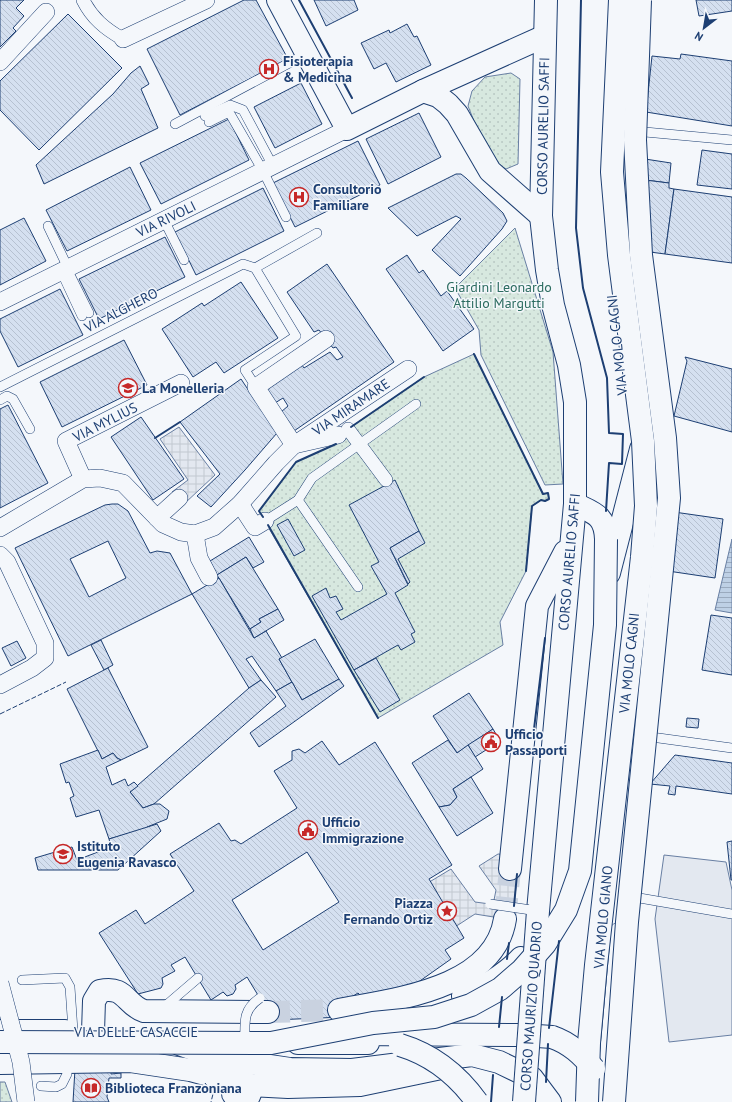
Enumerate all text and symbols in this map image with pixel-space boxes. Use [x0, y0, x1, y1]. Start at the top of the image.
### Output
north arrow [684, 8, 724, 48]
text: N [692, 29, 706, 44]
place label: Fisioterapia & Medicina [283, 52, 353, 86]
street label: CORSO AURELIO SAFFI [533, 57, 553, 195]
hospital icon: Fisioterapia & Medicina [258, 58, 280, 80]
place label: Consultorio Familiare [313, 180, 382, 214]
hospital icon: Consultorio Familiare [288, 186, 310, 208]
street label: VIA RIVOLI [132, 197, 199, 242]
park label: Giardini Leonardo Attilio Margutti [446, 278, 552, 312]
street label: VIA ALGHERO [80, 284, 161, 337]
street label: VIA MOLO CAGNI [603, 294, 631, 397]
street label: VIA MIRAMARE [308, 374, 393, 440]
school or university icon: La Monelleria [117, 377, 139, 399]
place label: La Monelleria [142, 379, 224, 397]
street label: VIA MYLIUS [69, 398, 140, 446]
street label: CORSO AURELIO SAFFI [554, 493, 584, 631]
street label: VIA MOLO CAGNI [615, 612, 643, 715]
place label: Ufficio Passaporti [505, 725, 568, 759]
public building icon: Ufficio Passaporti [480, 731, 502, 753]
place label: Ufficio Immigrazione [322, 813, 404, 847]
public building icon: Ufficio Immigrazione [297, 819, 319, 841]
place label: Istituto Eugenia Ravasco [77, 837, 177, 871]
school or university icon: Istituto Eugenia Ravasco [52, 843, 74, 865]
street label: VIA MOLO GIANO [589, 865, 616, 970]
place label: Piazza Fernando Ortiz [343, 894, 433, 928]
place icon: Piazza Fernando Ortiz [436, 900, 458, 922]
street label: CORSO MAURIZIO QUADRIO [516, 921, 546, 1091]
street label: VIA DELLE CASACCIE [73, 1023, 198, 1041]
library icon: Biblioteca Franzoniana [80, 1077, 102, 1099]
place label: Biblioteca Franzoniana [105, 1079, 242, 1097]

